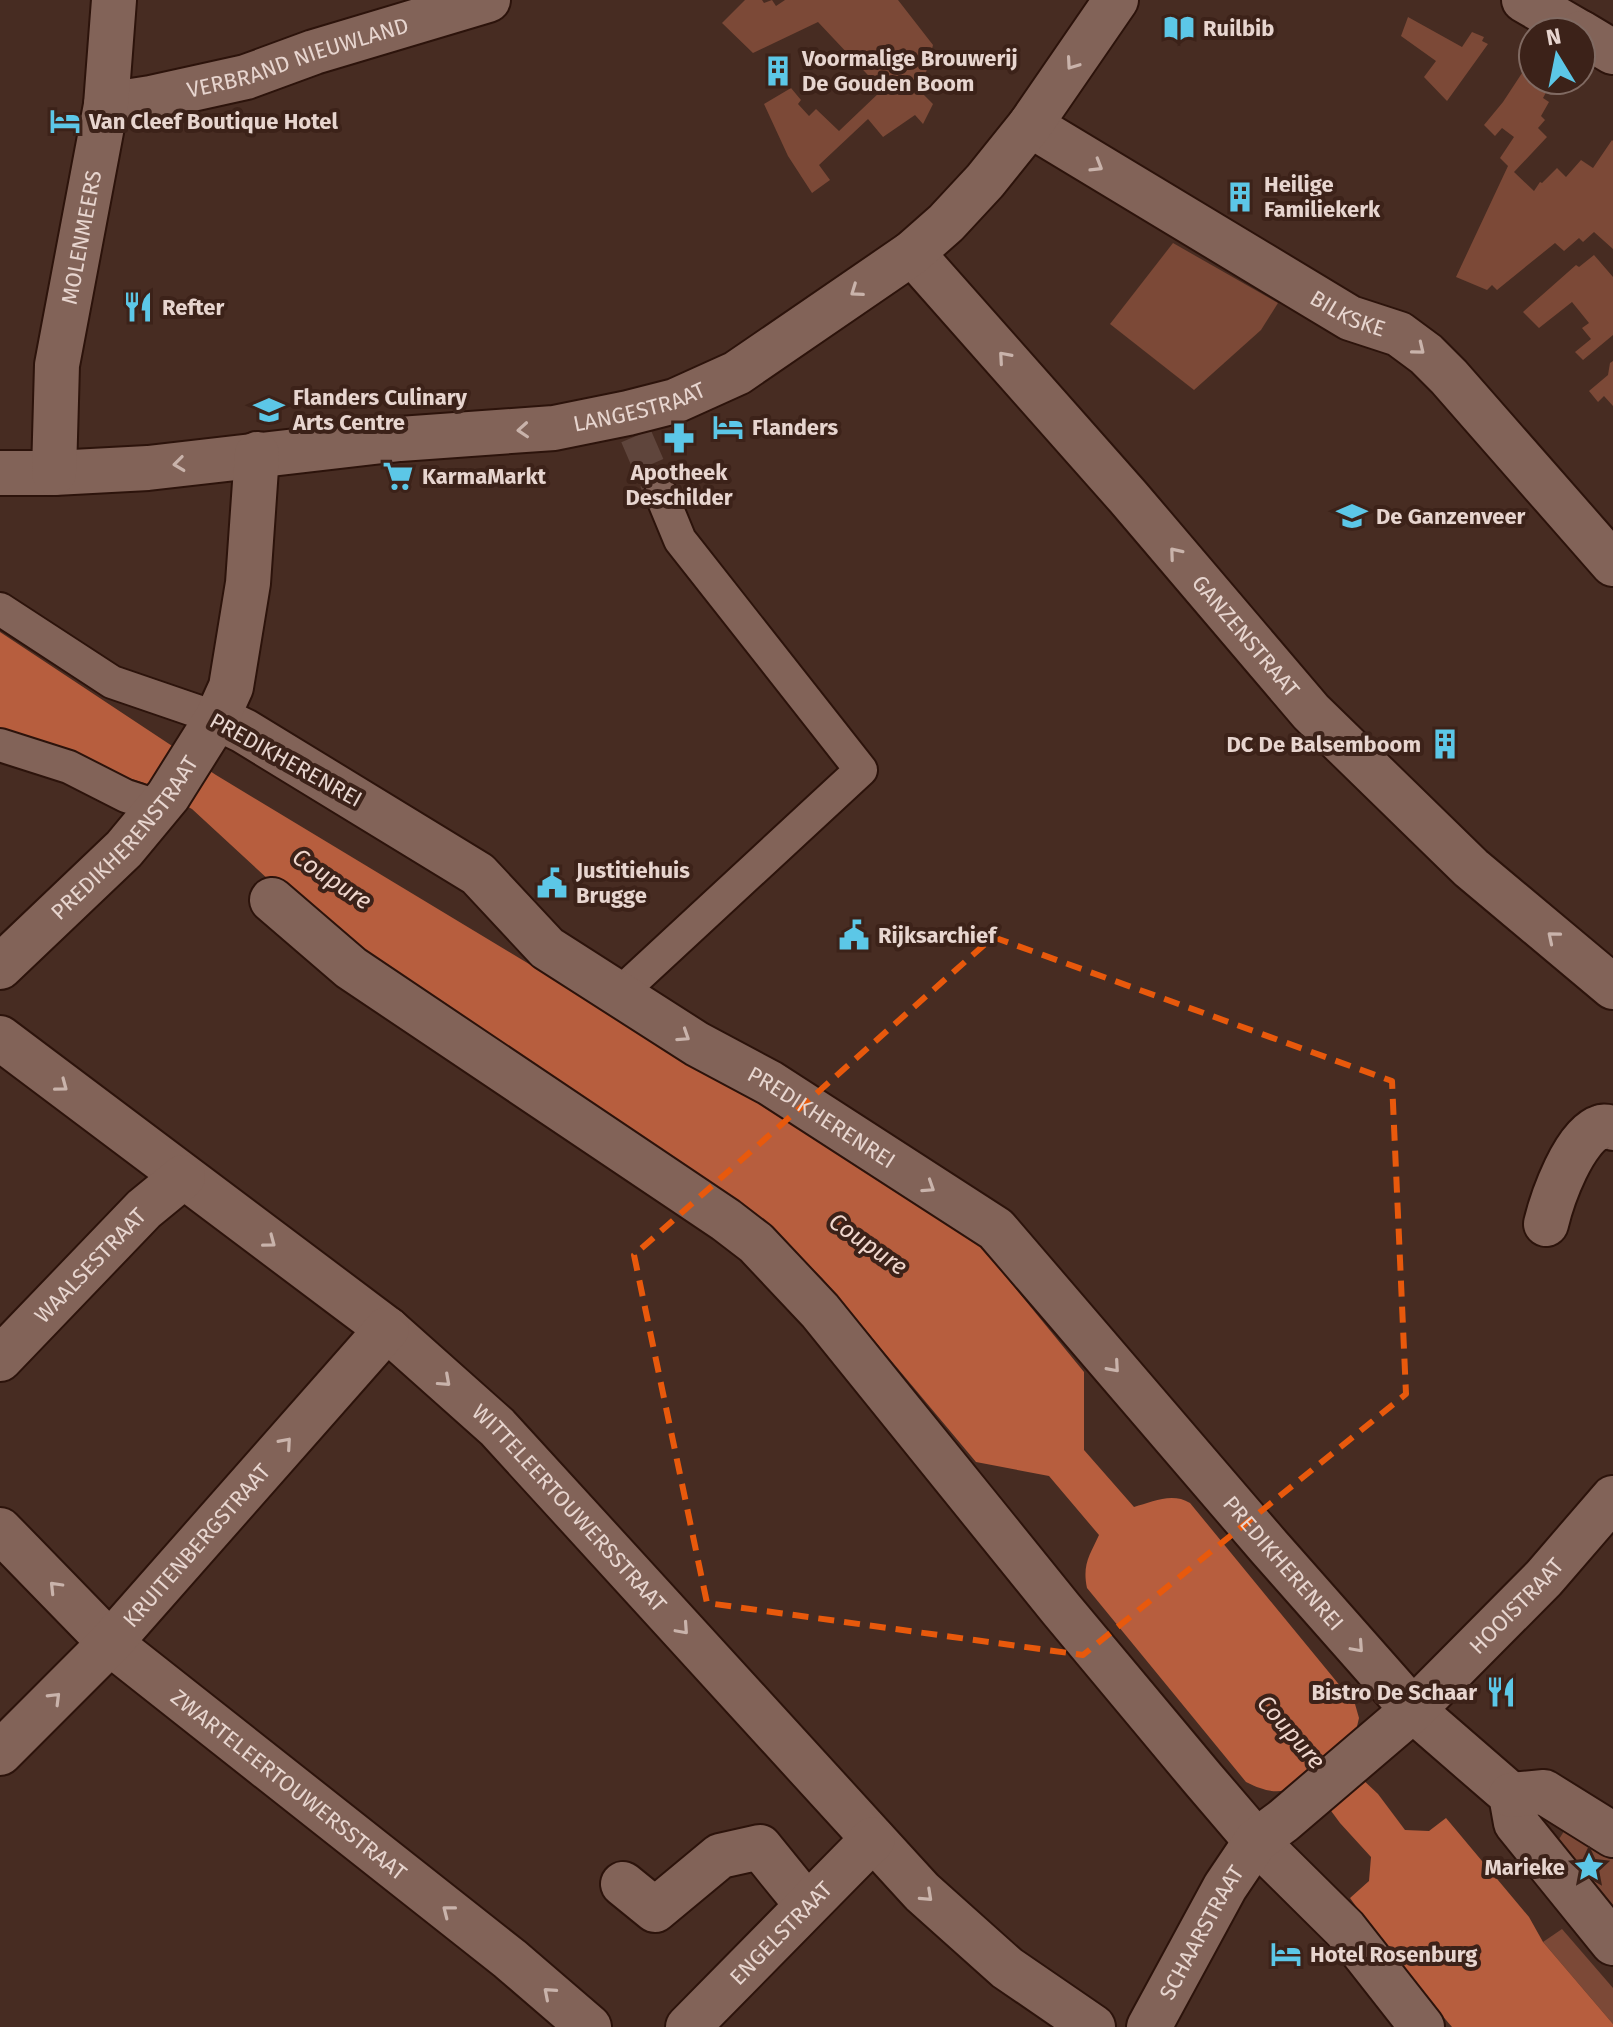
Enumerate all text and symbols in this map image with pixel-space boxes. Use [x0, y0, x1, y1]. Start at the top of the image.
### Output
street label: VERBRAND NIEUWLAND [184, 11, 412, 103]
library icon: Ruilbib [1162, 11, 1196, 45]
place label: Ruilbib [1203, 15, 1274, 42]
north arrow [1517, 16, 1597, 96]
text: N [1544, 22, 1563, 51]
place label: Voormalige Brouwerij De Gouden Boom [801, 45, 1018, 97]
building icon: Voormalige Brouwerij De Gouden Boom [761, 54, 795, 88]
one-way arrow [1067, 56, 1082, 70]
hotel icon: Van Cleef Boutique Hotel [48, 104, 82, 138]
place label: Van Cleef Boutique Hotel [88, 108, 338, 135]
one-way arrow [1088, 156, 1103, 172]
street label: MOLENMEERS [55, 168, 107, 306]
place label: Heilige Familiekerk [1264, 171, 1381, 223]
building icon: Heilige Familiekerk [1223, 180, 1257, 214]
one-way arrow [851, 281, 865, 296]
street label: BILKSKE [1305, 284, 1389, 342]
restaurant icon: Refter [121, 290, 155, 324]
place label: Refter [162, 294, 224, 321]
one-way arrow [1410, 339, 1424, 354]
one-way arrow [999, 352, 1014, 366]
street label: LANGESTRAAT [571, 375, 710, 437]
place label: Flanders Culinary Arts Centre [292, 384, 468, 436]
school or university icon: Flanders Culinary Arts Centre [252, 393, 286, 427]
hotel icon: Flanders [711, 410, 745, 444]
place label: Flanders [752, 414, 839, 441]
one-way arrow [516, 421, 529, 438]
pharmacy icon: Apotheek Deschilder [662, 421, 696, 455]
one-way arrow [172, 455, 185, 472]
supermarket icon: KarmaMarkt [381, 459, 415, 493]
place label: Apotheek Deschilder [625, 459, 733, 511]
place label: KarmaMarkt [422, 463, 547, 490]
school or university icon: De Ganzenveer [1335, 499, 1369, 533]
place label: De Ganzenveer [1376, 503, 1526, 530]
one-way arrow [1170, 548, 1185, 563]
street label: GANZENSTRAAT [1187, 569, 1306, 703]
street label: PREDIKHERENREI [205, 707, 367, 813]
building icon: DC De Balsemboom [1428, 727, 1462, 761]
place label: DC De Balsemboom [1226, 731, 1421, 758]
street label: PREDIKHERENSTRAAT [45, 750, 204, 925]
water label: Coupure [287, 842, 377, 916]
place label: Justitiehuis Brugge [575, 857, 690, 909]
public building icon: Justitiehuis Brugge [535, 866, 569, 900]
public building icon: Rijksarchief [837, 918, 871, 952]
place label: Rijksarchief [878, 922, 998, 949]
one-way arrow [1548, 932, 1563, 947]
one-way arrow [675, 1026, 690, 1041]
street label: PREDIKHERENREI [743, 1060, 901, 1174]
one-way arrow [53, 1076, 68, 1090]
one-way arrow [921, 1177, 935, 1192]
street label: WAALSESTRAAT [29, 1202, 152, 1328]
water label: Coupure [823, 1207, 913, 1281]
one-way arrow [261, 1232, 276, 1247]
one-way arrow [1104, 1357, 1118, 1372]
one-way arrow [436, 1371, 451, 1386]
street label: WITTELEERTOUWERSSTRAAT [467, 1398, 673, 1618]
one-way arrow [276, 1438, 291, 1453]
street label: KRUITENBERGSTRAAT [117, 1457, 276, 1633]
street label: PREDIKHERENREI [1217, 1490, 1350, 1636]
street label: HOOISTRAAT [1463, 1552, 1569, 1659]
one-way arrow [50, 1582, 65, 1596]
one-way arrow [673, 1620, 687, 1635]
one-way arrow [1348, 1638, 1363, 1653]
restaurant icon: Bistro De Schaar [1484, 1675, 1518, 1709]
place label: Bistro De Schaar [1312, 1679, 1477, 1706]
street label: ZWARTELEERTOUWERSSTRAAT [166, 1683, 413, 1886]
water label: Coupure [1251, 1689, 1331, 1775]
one-way arrow [46, 1693, 60, 1707]
place icon: Marieke [1572, 1850, 1606, 1884]
place label: Marieke [1484, 1854, 1565, 1881]
street label: SCHAARSTRAAT [1153, 1860, 1250, 2004]
street label: ENGELSTRAAT [724, 1875, 838, 1990]
one-way arrow [918, 1886, 932, 1901]
one-way arrow [442, 1906, 457, 1920]
hotel icon: Hotel Rosenburg [1269, 1937, 1303, 1971]
place label: Hotel Rosenburg [1310, 1941, 1478, 1968]
one-way arrow [544, 1988, 559, 2003]

